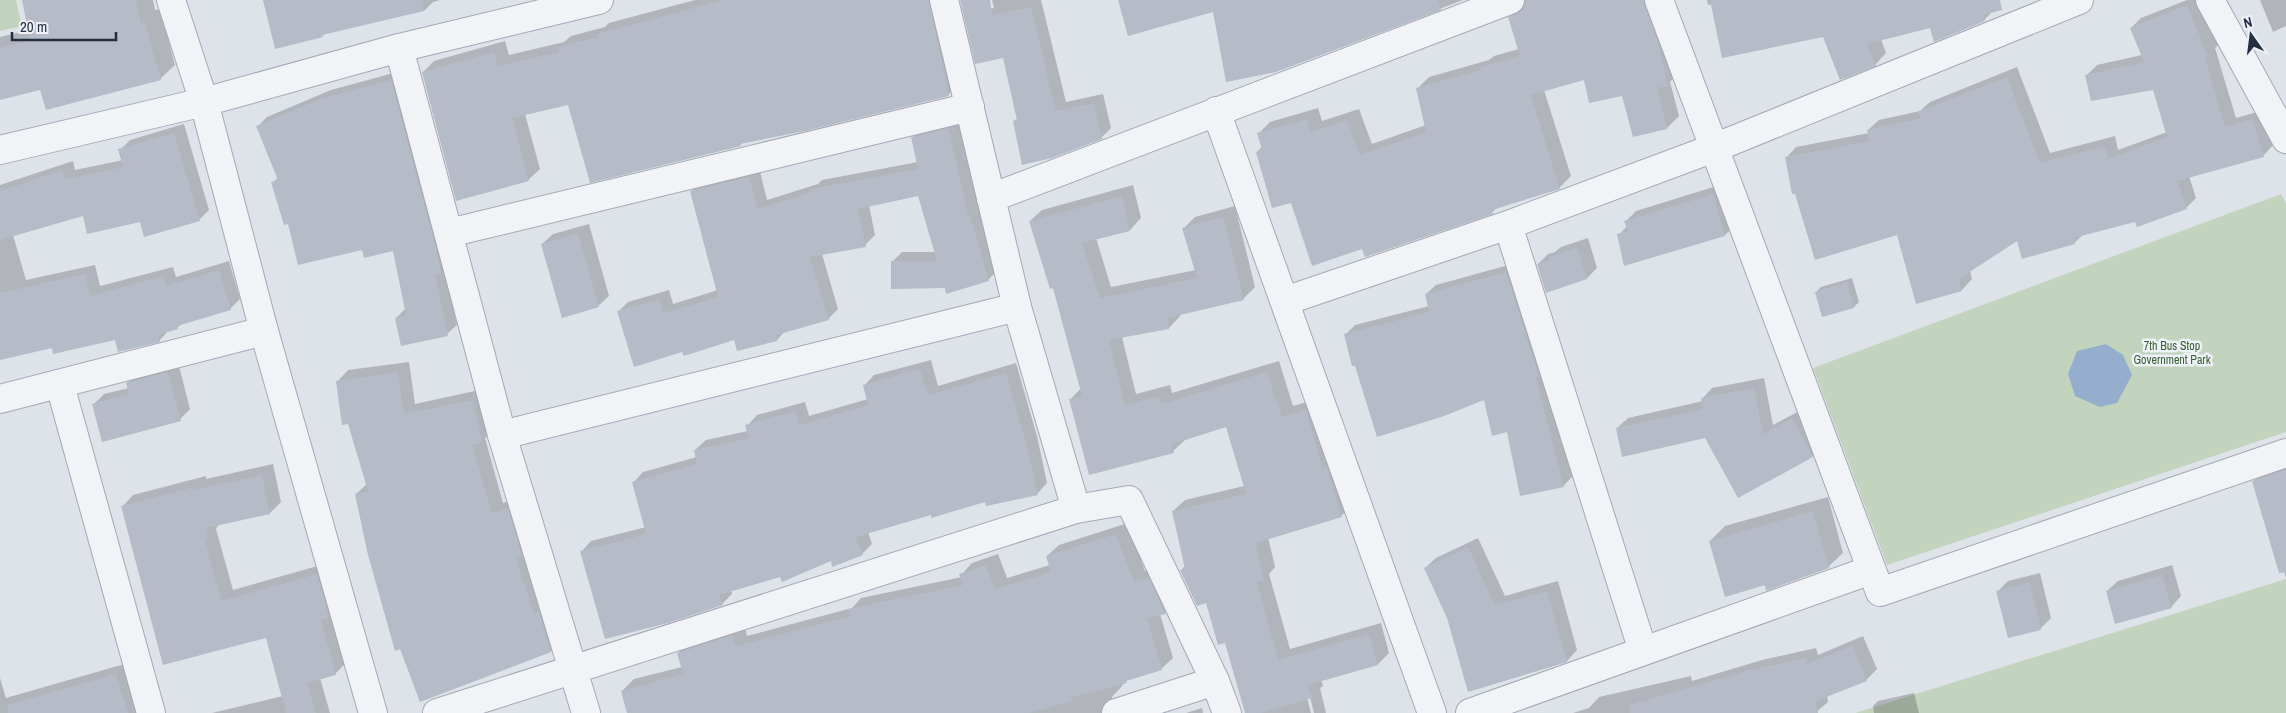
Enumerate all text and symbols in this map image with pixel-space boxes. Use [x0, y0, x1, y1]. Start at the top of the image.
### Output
scale bar [12, 10, 116, 42]
north arrow [2226, 10, 2276, 60]
text: N [2242, 13, 2254, 32]
text: 20 m [20, 16, 47, 37]
park label: 7th Bus Stop Government Park [2133, 338, 2211, 368]

